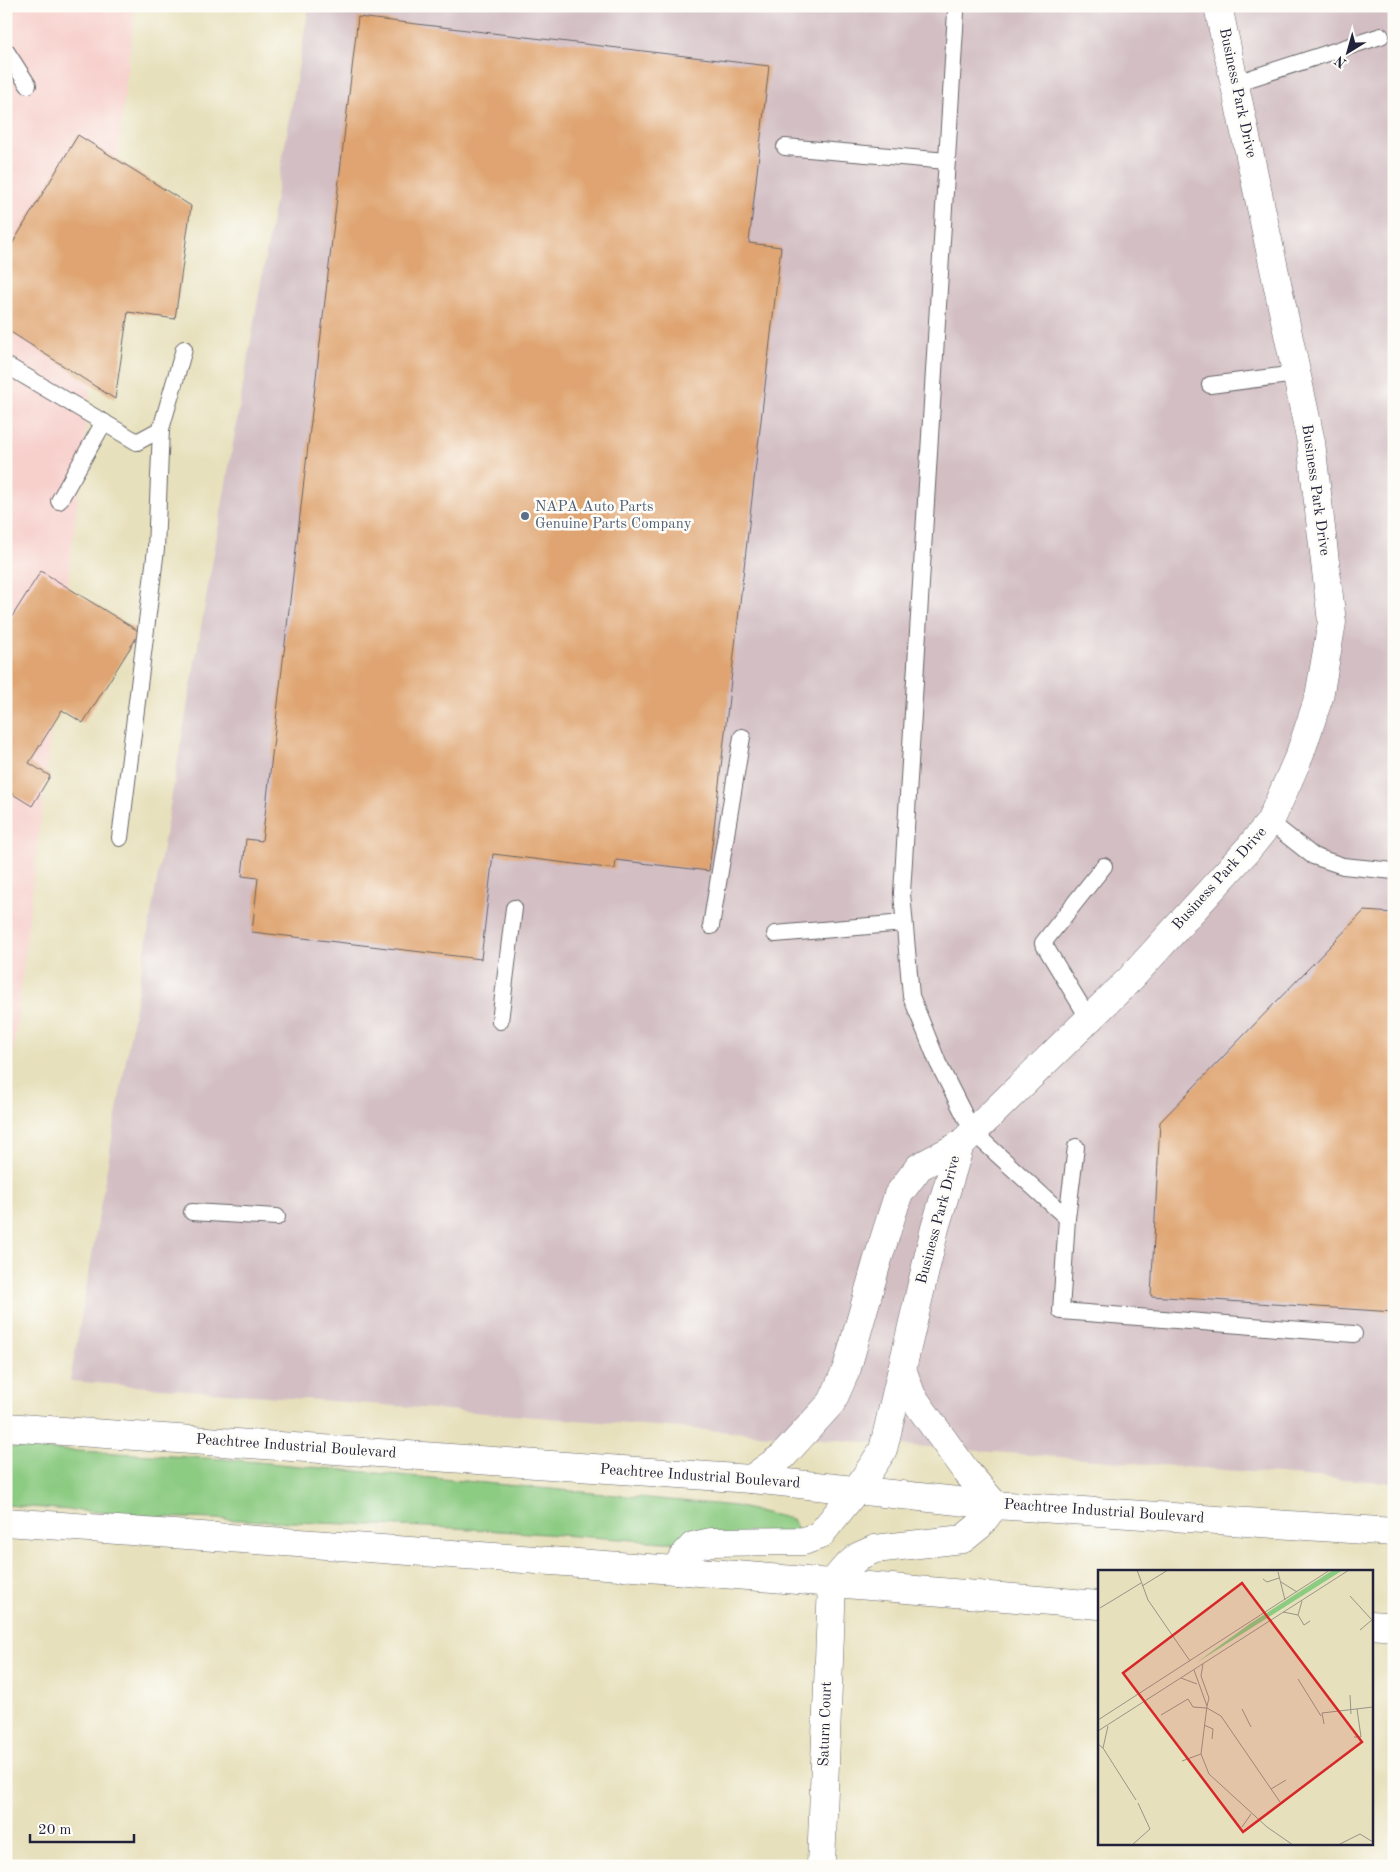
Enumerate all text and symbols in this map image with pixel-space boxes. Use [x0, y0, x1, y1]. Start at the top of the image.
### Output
street label: Business Park Drive [1216, 27, 1258, 159]
north arrow [1322, 28, 1372, 78]
text: N [1332, 53, 1349, 70]
street label: Business Park Drive [1298, 423, 1332, 557]
place label: NAPA Auto Parts Genuine Parts Company [535, 500, 692, 532]
marker: NAPA Auto Parts Genuine Parts Company [519, 510, 531, 522]
street label: Business Park Drive [1170, 825, 1270, 933]
street label: Business Park Drive [915, 1154, 963, 1286]
street label: Peachtree Industrial Boulevard [195, 1433, 397, 1462]
street label: Peachtree Industrial Boulevard [599, 1463, 801, 1492]
street label: Peachtree Industrial Boulevard [1003, 1498, 1205, 1527]
inset map [1098, 1570, 1372, 1844]
street label: Saturn Court [817, 1681, 835, 1767]
scale bar [30, 1812, 134, 1844]
text: 20 m [38, 1823, 72, 1838]

